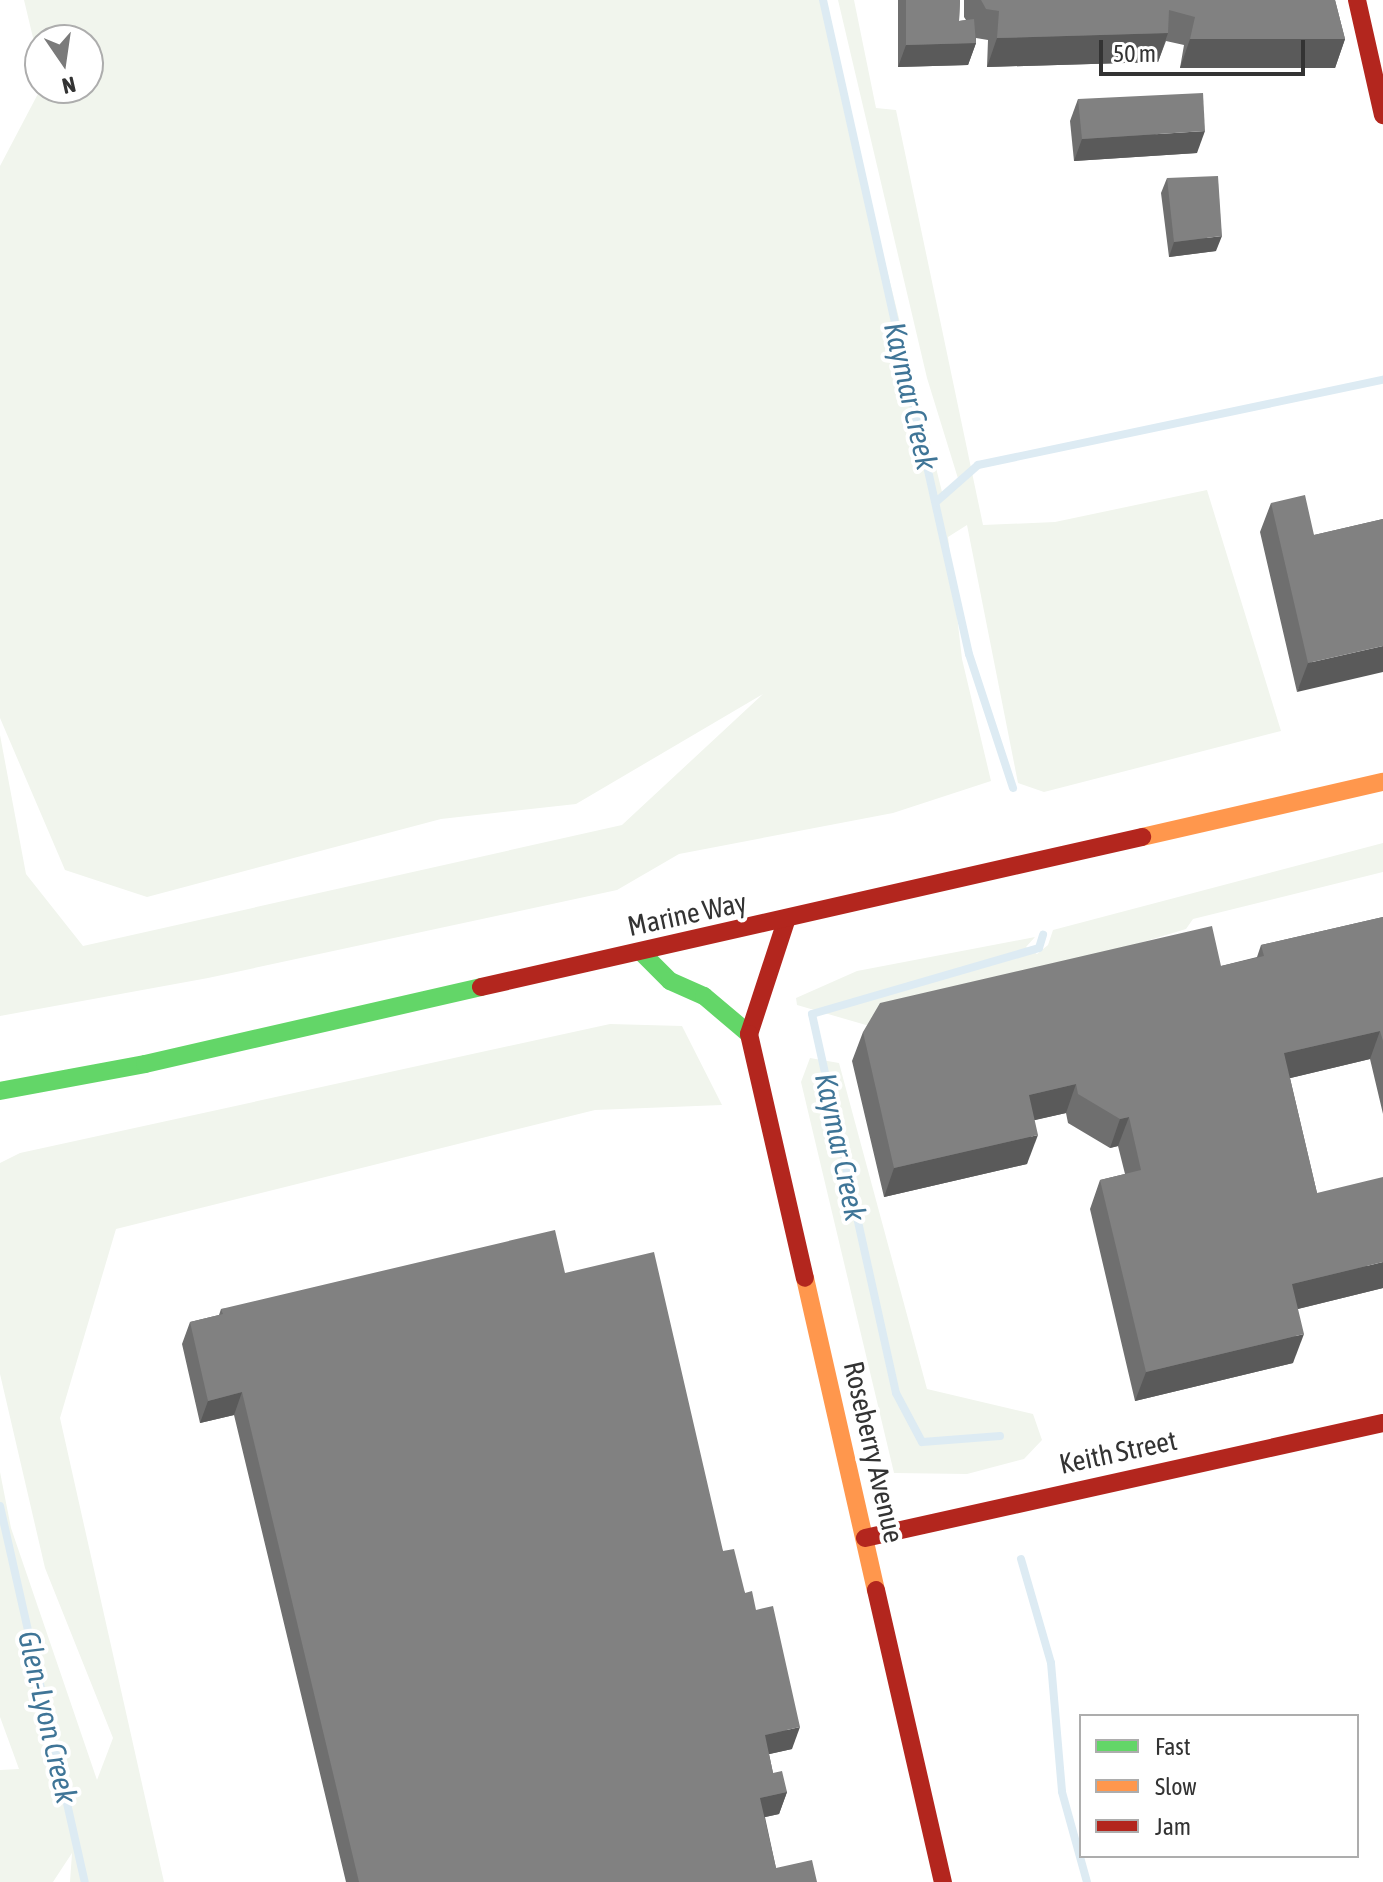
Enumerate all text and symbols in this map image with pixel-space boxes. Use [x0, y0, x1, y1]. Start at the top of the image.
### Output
north arrow [24, 24, 104, 104]
scale bar [1103, 24, 1309, 74]
text: 50 m [1113, 40, 1156, 67]
text: N [60, 71, 78, 100]
water label: Kaymar Creek [877, 319, 945, 473]
street label: Marine Way [625, 885, 749, 943]
water label: Kaymar Creek [808, 1070, 874, 1224]
street label: Roseberry Avenue [837, 1358, 911, 1546]
street label: Keith Street [1056, 1423, 1180, 1481]
water label: Glen-Lyon Creek [11, 1627, 85, 1807]
legend [1079, 1714, 1359, 1858]
text: Fast [1155, 1733, 1191, 1760]
text: Slow [1155, 1773, 1197, 1800]
text: Jam [1155, 1813, 1191, 1840]

